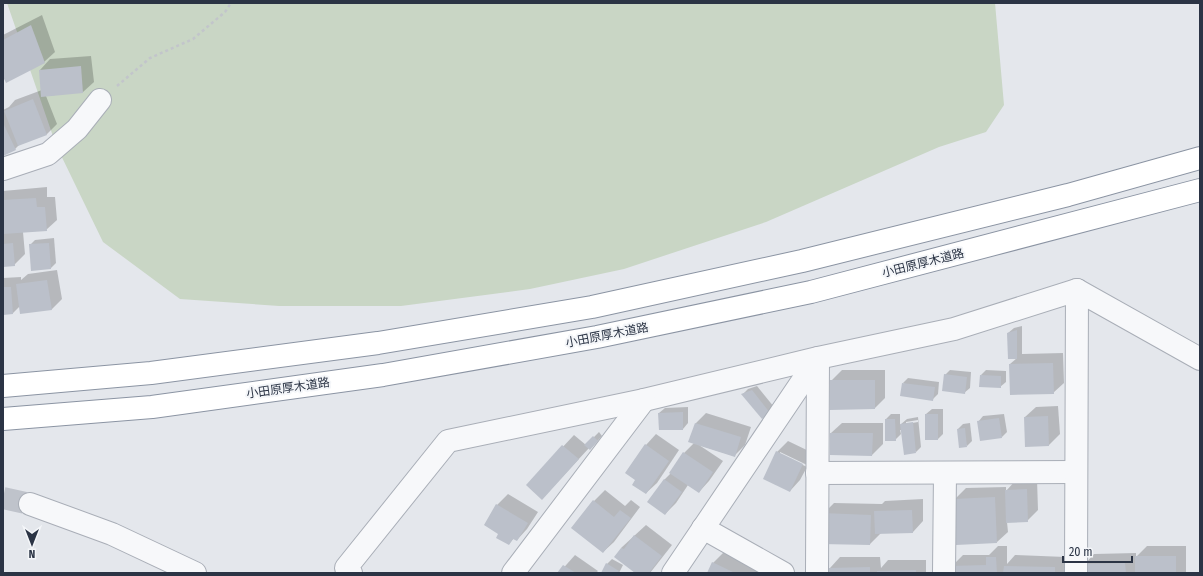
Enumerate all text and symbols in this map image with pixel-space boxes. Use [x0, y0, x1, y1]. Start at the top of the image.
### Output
street label: 小田原厚木道路 [881, 246, 965, 280]
street label: 小田原厚木道路 [564, 320, 650, 350]
street label: 小田原厚木道路 [245, 375, 331, 401]
north arrow [12, 524, 52, 564]
scale bar [1063, 538, 1132, 564]
text: 20 m [1069, 545, 1093, 559]
text: N [29, 547, 35, 560]

